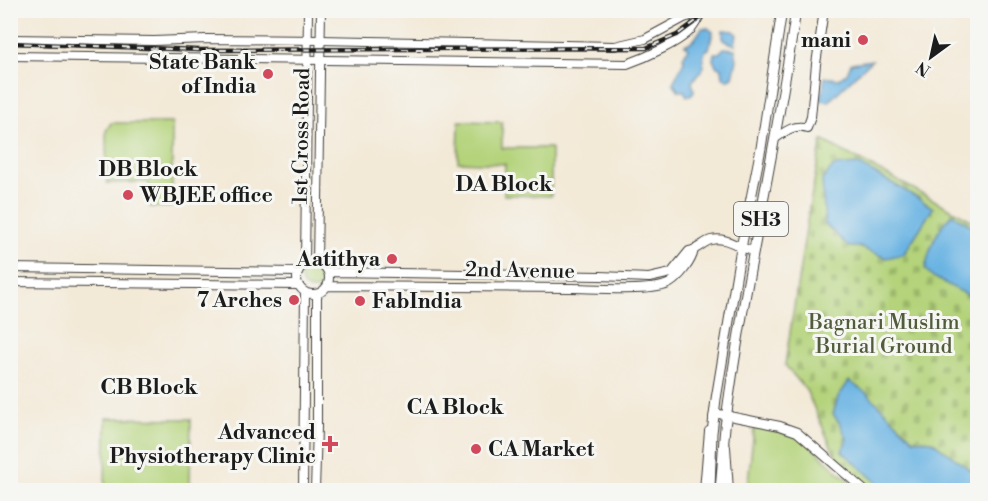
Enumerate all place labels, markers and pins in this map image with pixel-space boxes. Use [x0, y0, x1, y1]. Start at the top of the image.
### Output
place label: mani [801, 28, 851, 54]
marker: mani [856, 33, 870, 47]
place label: State Bank of India [149, 50, 257, 100]
marker: State Bank of India [261, 67, 275, 81]
place label: WBJEE office [139, 183, 273, 209]
marker: WBJEE office [121, 188, 135, 202]
place label: Aatithya [295, 247, 381, 273]
marker: Aatithya [385, 252, 399, 266]
place label: 7 Arches [197, 288, 282, 314]
place label: FabIndia [372, 289, 463, 315]
marker: 7 Arches [287, 293, 301, 307]
marker: FabIndia [353, 294, 367, 308]
place label: Advanced Physiotherapy Clinic [110, 420, 316, 470]
marker: Advanced Physiotherapy Clinic [321, 435, 339, 453]
place label: CA Market [488, 437, 595, 463]
marker: CA Market [469, 442, 483, 456]

